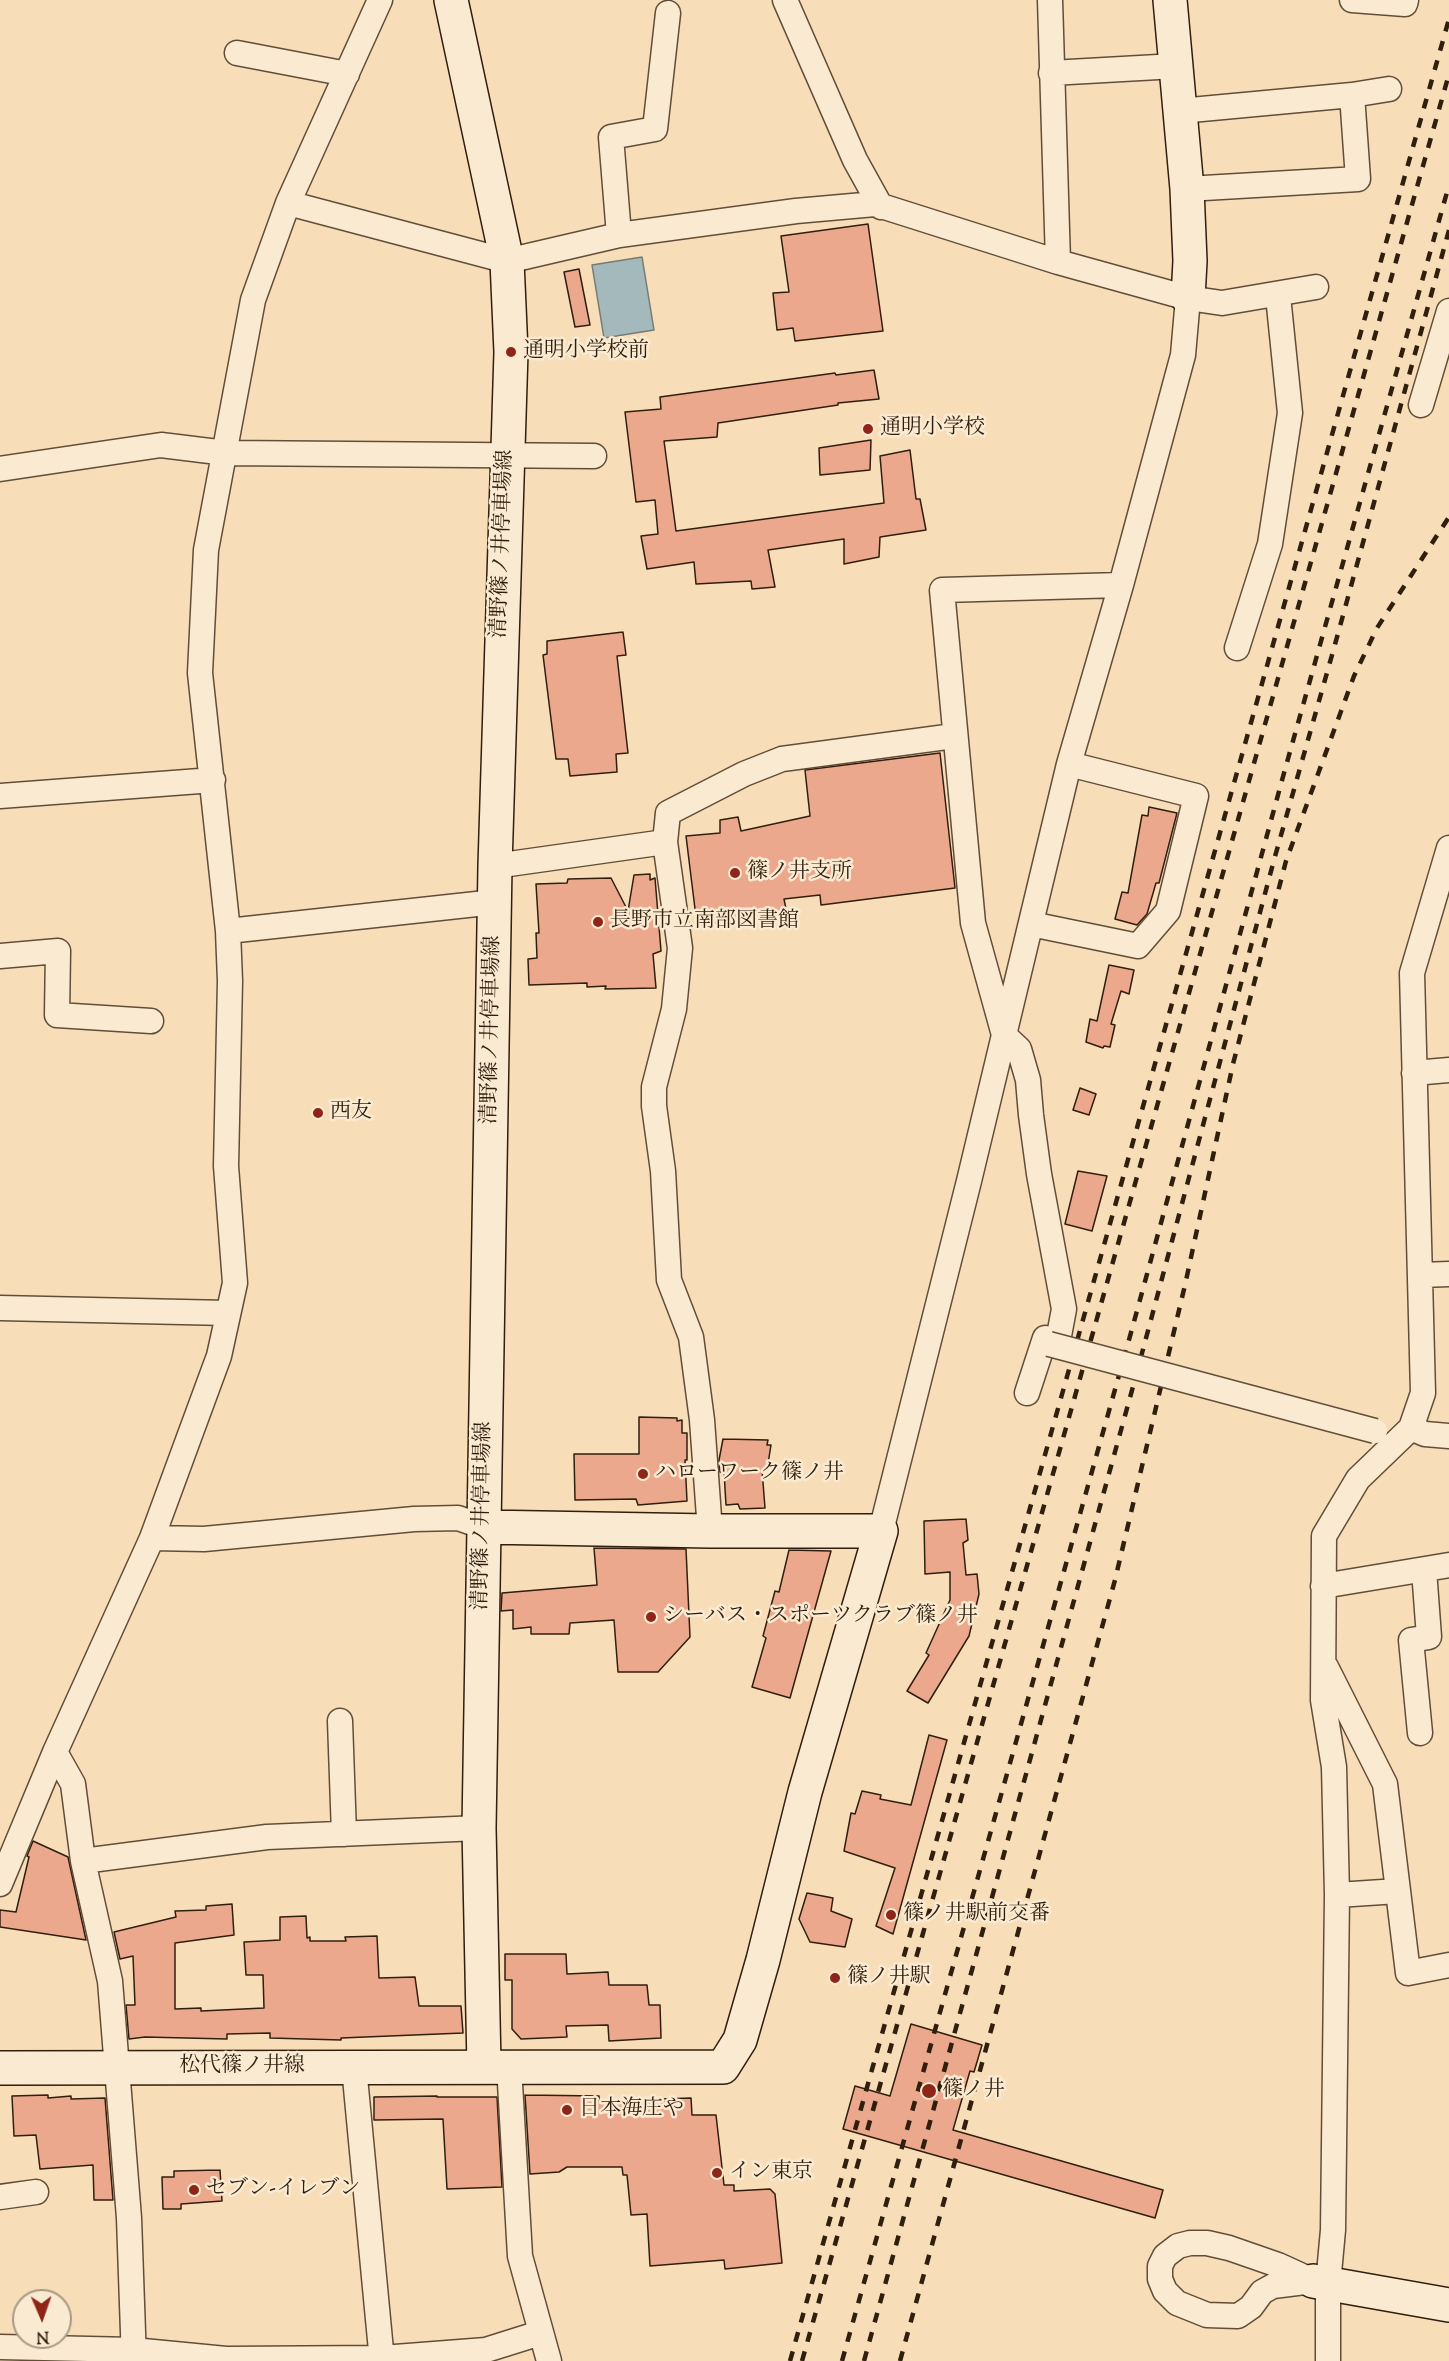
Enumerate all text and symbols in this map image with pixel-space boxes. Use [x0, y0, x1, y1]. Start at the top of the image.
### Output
place label: 通明小学校前 [523, 339, 649, 365]
marker: 通明小学校前 [504, 345, 518, 359]
place label: 通明小学校 [880, 416, 985, 442]
marker: 通明小学校 [861, 422, 875, 436]
street label: 清野篠ノ井停車場線 [488, 449, 520, 639]
place label: 篠ノ井支所 [747, 860, 852, 886]
marker: 篠ノ井支所 [728, 866, 742, 880]
place label: 長野市立南部図書館 [610, 909, 799, 935]
marker: 長野市立南部図書館 [591, 915, 605, 929]
street label: 清野篠ノ井停車場線 [479, 935, 507, 1125]
place label: 西友 [330, 1100, 372, 1126]
marker: 西友 [311, 1106, 325, 1120]
street label: 清野篠ノ井停車場線 [470, 1421, 498, 1611]
place label: ハローワーク篠ノ井 [655, 1461, 844, 1487]
marker: ハローワーク篠ノ井 [636, 1467, 650, 1481]
place label: シーバス・スポーツクラブ篠ノ井 [663, 1604, 978, 1630]
marker: シーバス・スポーツクラブ篠ノ井 [644, 1610, 658, 1624]
place label: 篠ノ井駅前交番 [903, 1902, 1050, 1928]
marker: 篠ノ井駅前交番 [884, 1908, 898, 1922]
place label: 篠ノ井駅 [847, 1965, 931, 1991]
marker: 篠ノ井駅 [828, 1971, 842, 1985]
street label: 松代篠ノ井線 [179, 2054, 305, 2080]
place label: 篠ノ井 [942, 2078, 1005, 2104]
marker: 篠ノ井 [920, 2082, 938, 2100]
place label: 日本海庄や [579, 2097, 684, 2123]
marker: 日本海庄や [560, 2103, 574, 2117]
place label: イン東京 [729, 2160, 813, 2186]
marker: イン東京 [710, 2166, 724, 2180]
place label: セブン-イレブン [206, 2177, 360, 2203]
marker: セブン-イレブン [187, 2183, 201, 2197]
north arrow [12, 2289, 72, 2349]
text: N [36, 2324, 49, 2347]

